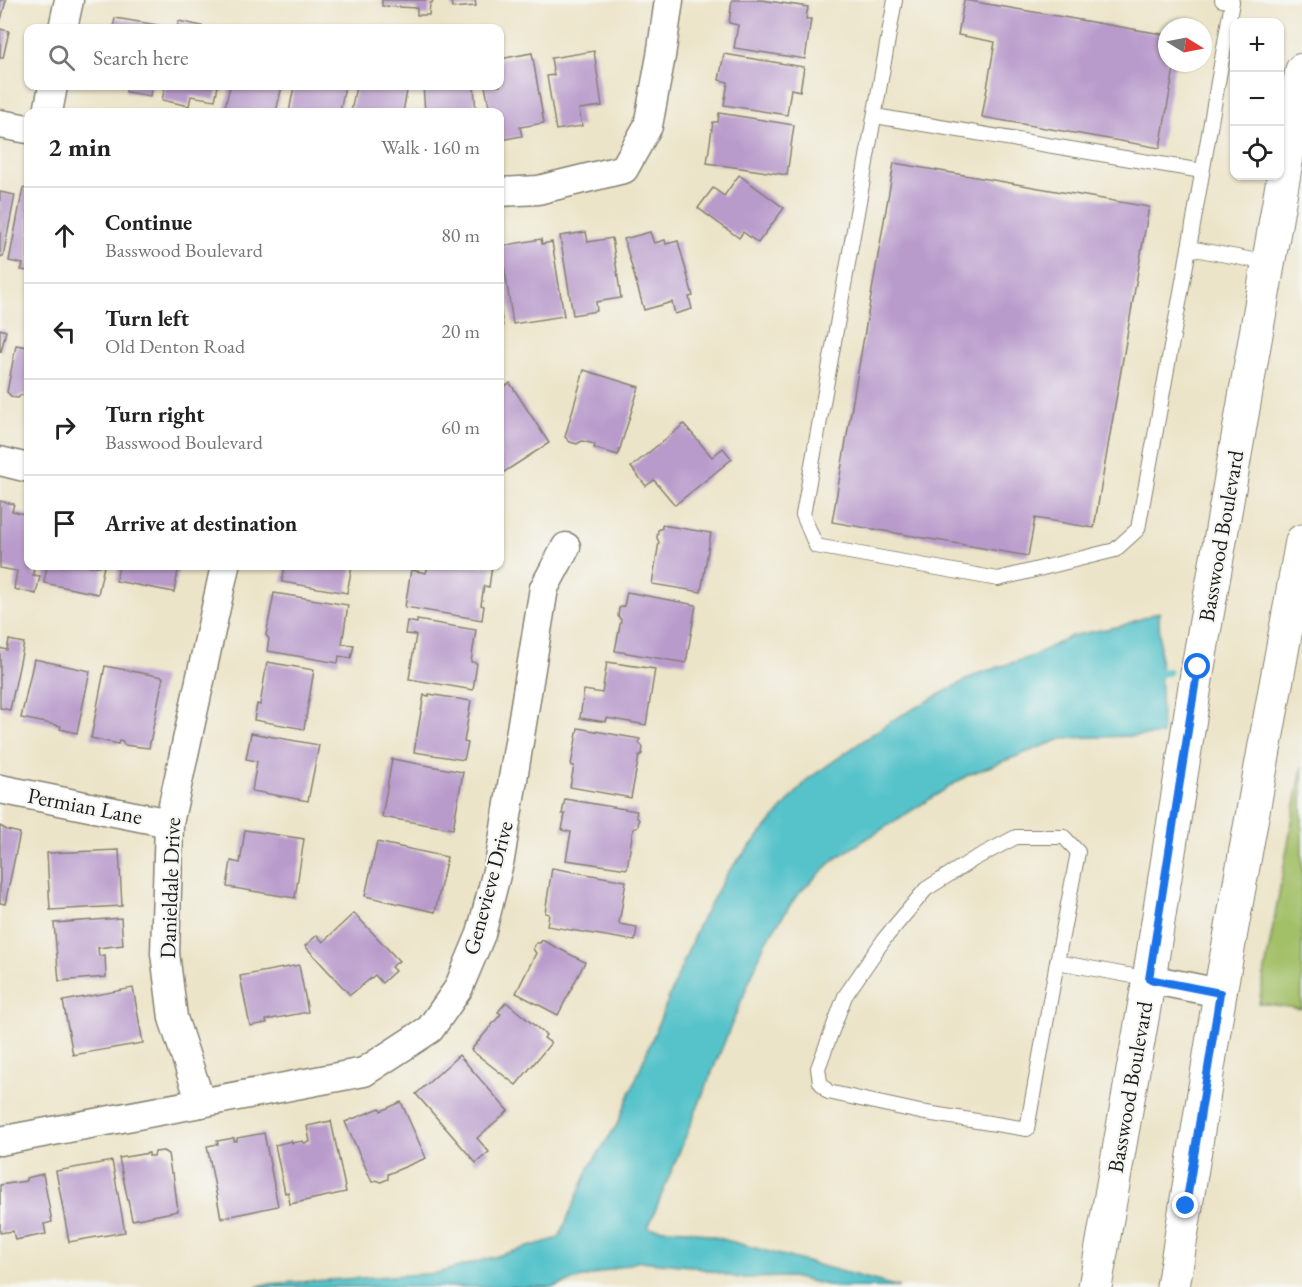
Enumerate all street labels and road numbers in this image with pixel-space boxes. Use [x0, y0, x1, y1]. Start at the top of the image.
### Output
street label: Basswood Boulevard [1192, 447, 1250, 624]
street label: Permian Lane [25, 781, 145, 831]
street label: Danieldale Drive [153, 816, 187, 959]
street label: Genevieve Drive [456, 817, 520, 958]
street label: Basswood Boulevard [1101, 998, 1159, 1175]

